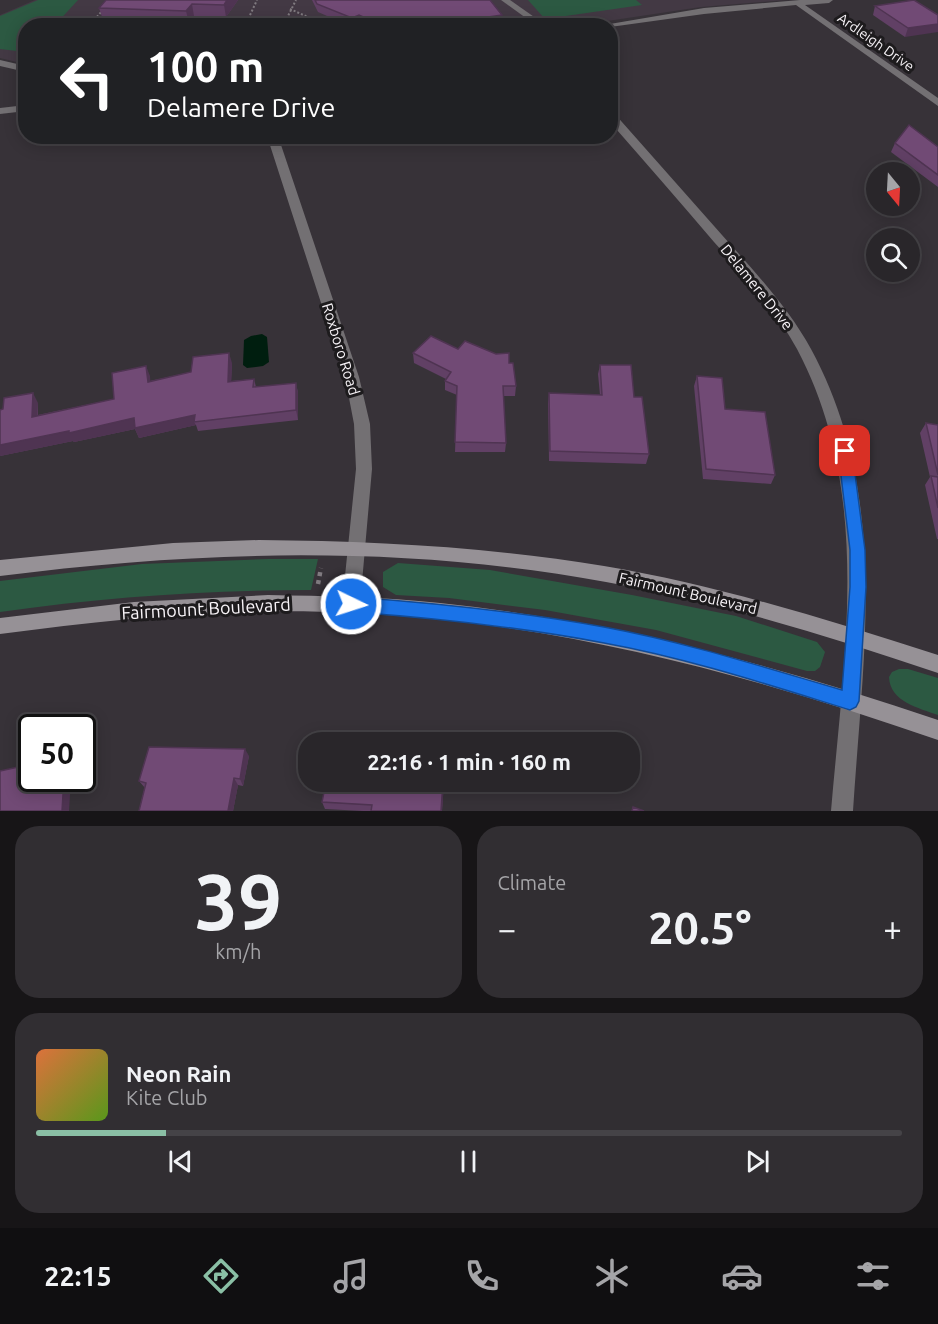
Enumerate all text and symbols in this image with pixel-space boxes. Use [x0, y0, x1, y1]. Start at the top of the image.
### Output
street label: Ardleigh Drive [835, 10, 917, 74]
icon: left [48, 42, 126, 120]
text: 100 m [147, 43, 264, 90]
text: Delamere Drive [147, 92, 335, 122]
north arrow [866, 162, 920, 216]
map controls [866, 162, 920, 282]
button: search [866, 228, 920, 282]
street label: Delamere Drive [717, 241, 797, 333]
street label: Roxboro Road [319, 301, 363, 397]
pin [819, 425, 870, 476]
icon: arrive [828, 434, 861, 467]
street label: Fairmount Boulevard [617, 569, 759, 617]
position arrow [319, 572, 383, 636]
street label: Fairmount Boulevard [121, 594, 291, 622]
speed limit sign: 50 [18, 714, 96, 792]
text: 22:16 · 1 min · 160 m [367, 749, 571, 774]
text: 39 [194, 857, 282, 945]
text: Climate [498, 871, 566, 894]
text: 20.5° [648, 902, 751, 953]
text: − [498, 910, 516, 947]
text: + [883, 910, 902, 947]
text: km/h [215, 940, 261, 963]
text: Neon Rain [126, 1061, 231, 1086]
text: Kite Club [126, 1086, 208, 1109]
icon: previous [164, 1145, 197, 1178]
icon: pause [452, 1145, 485, 1178]
icon: next [741, 1145, 774, 1178]
icon: directions [200, 1255, 242, 1297]
icon: music [330, 1255, 372, 1297]
icon: phone [461, 1255, 503, 1297]
icon: climate [591, 1255, 633, 1297]
icon: car [721, 1255, 763, 1297]
icon: filters [852, 1255, 894, 1297]
text: 22:15 [44, 1261, 112, 1291]

